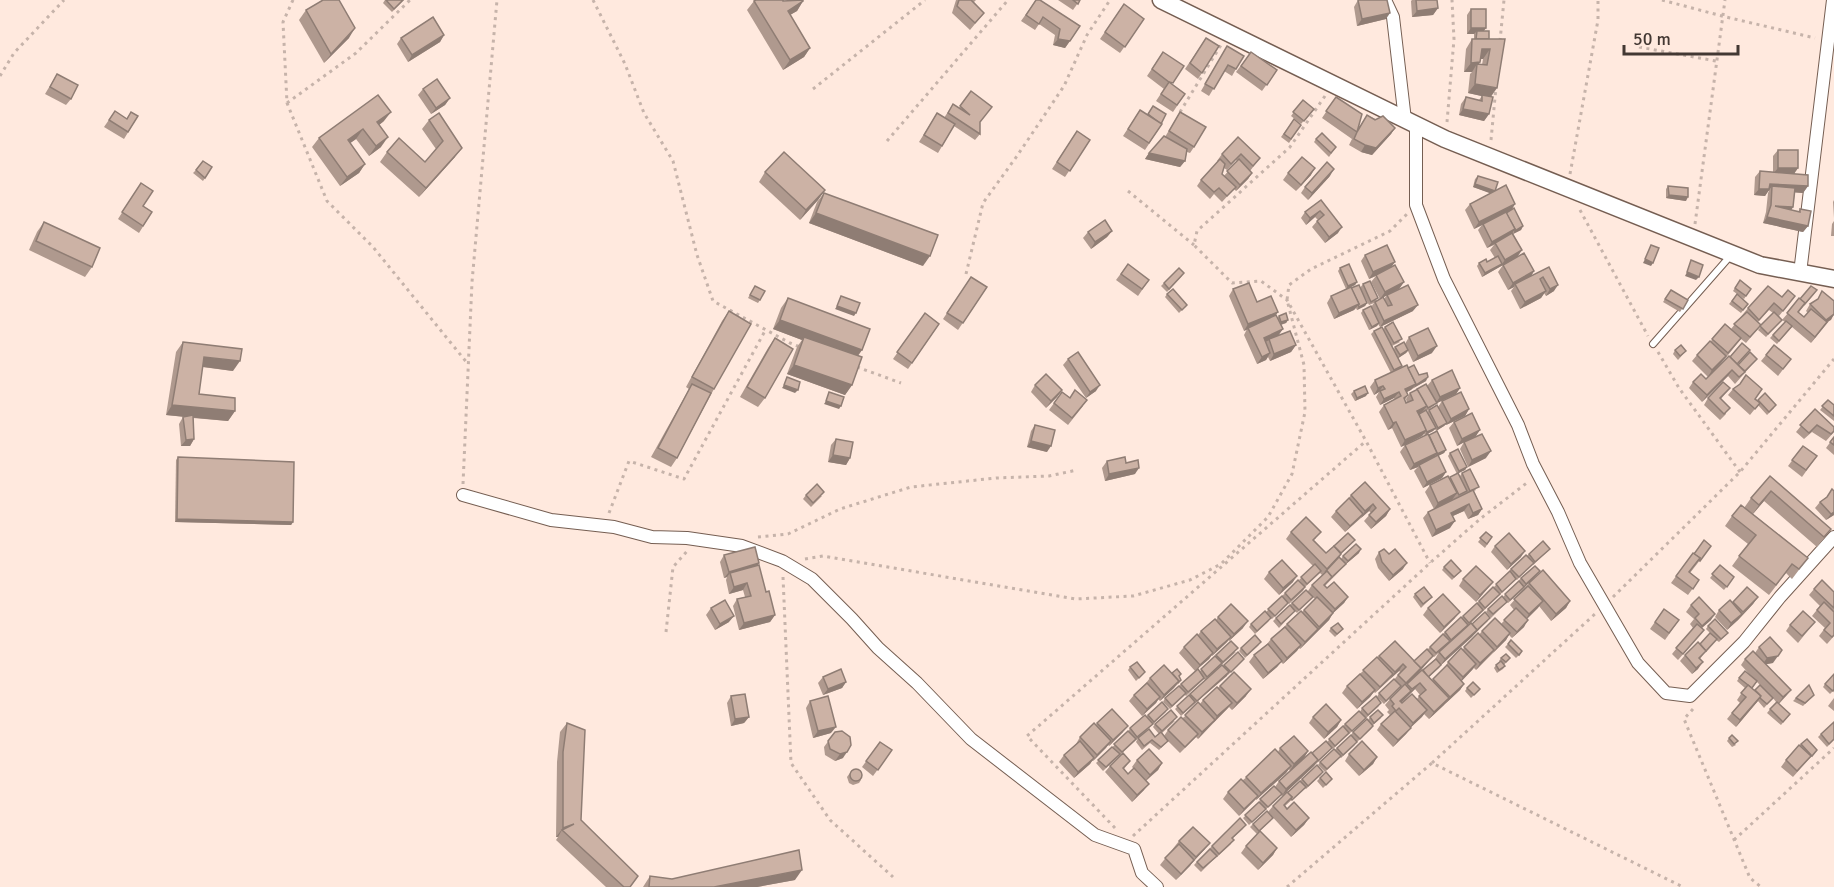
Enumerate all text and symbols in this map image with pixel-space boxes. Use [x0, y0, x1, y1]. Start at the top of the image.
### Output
scale bar [1624, 18, 1738, 56]
text: 50 m [1633, 28, 1671, 50]

